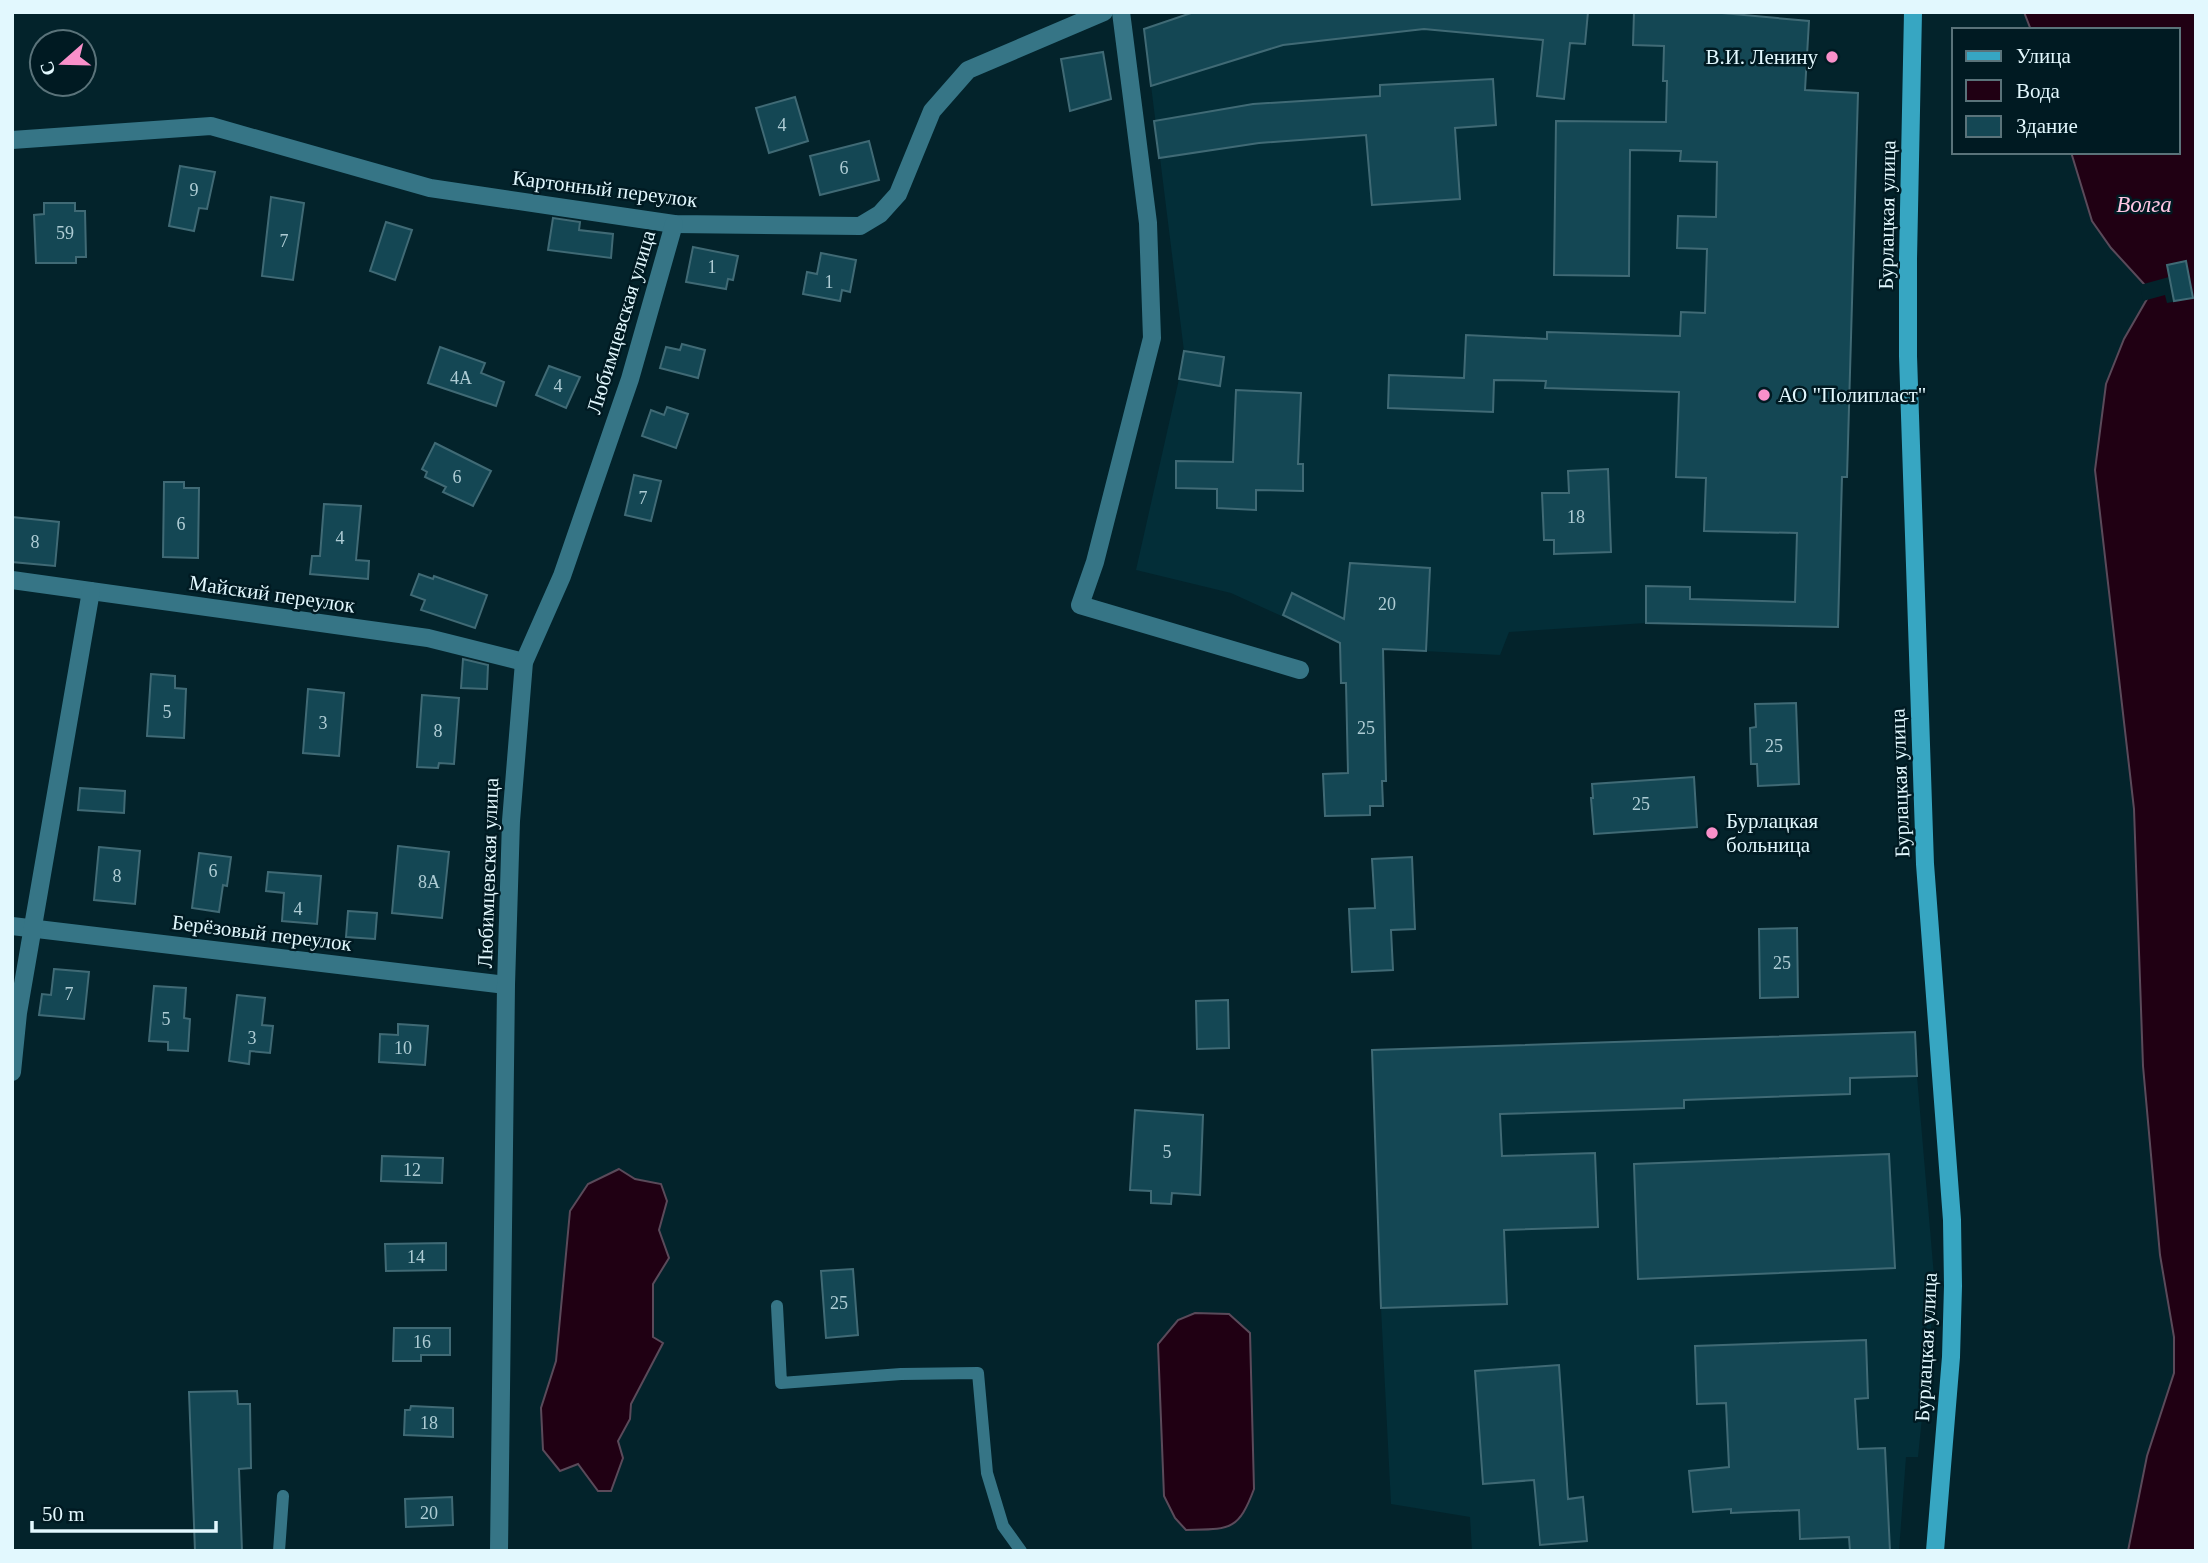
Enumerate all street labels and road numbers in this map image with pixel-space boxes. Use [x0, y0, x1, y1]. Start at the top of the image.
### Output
street label: Бурлацкая улица [1874, 139, 1900, 290]
street label: Картонный переулок [511, 166, 700, 212]
street label: Любимцевская улица [582, 227, 661, 417]
street label: Майский переулок [188, 570, 357, 618]
street label: Бурлацкая улица [1885, 707, 1915, 858]
street label: Любимцевская улица [473, 777, 503, 969]
street label: Берёзовый переулок [171, 910, 354, 956]
street label: Бурлацкая улица [1910, 1271, 1942, 1422]

